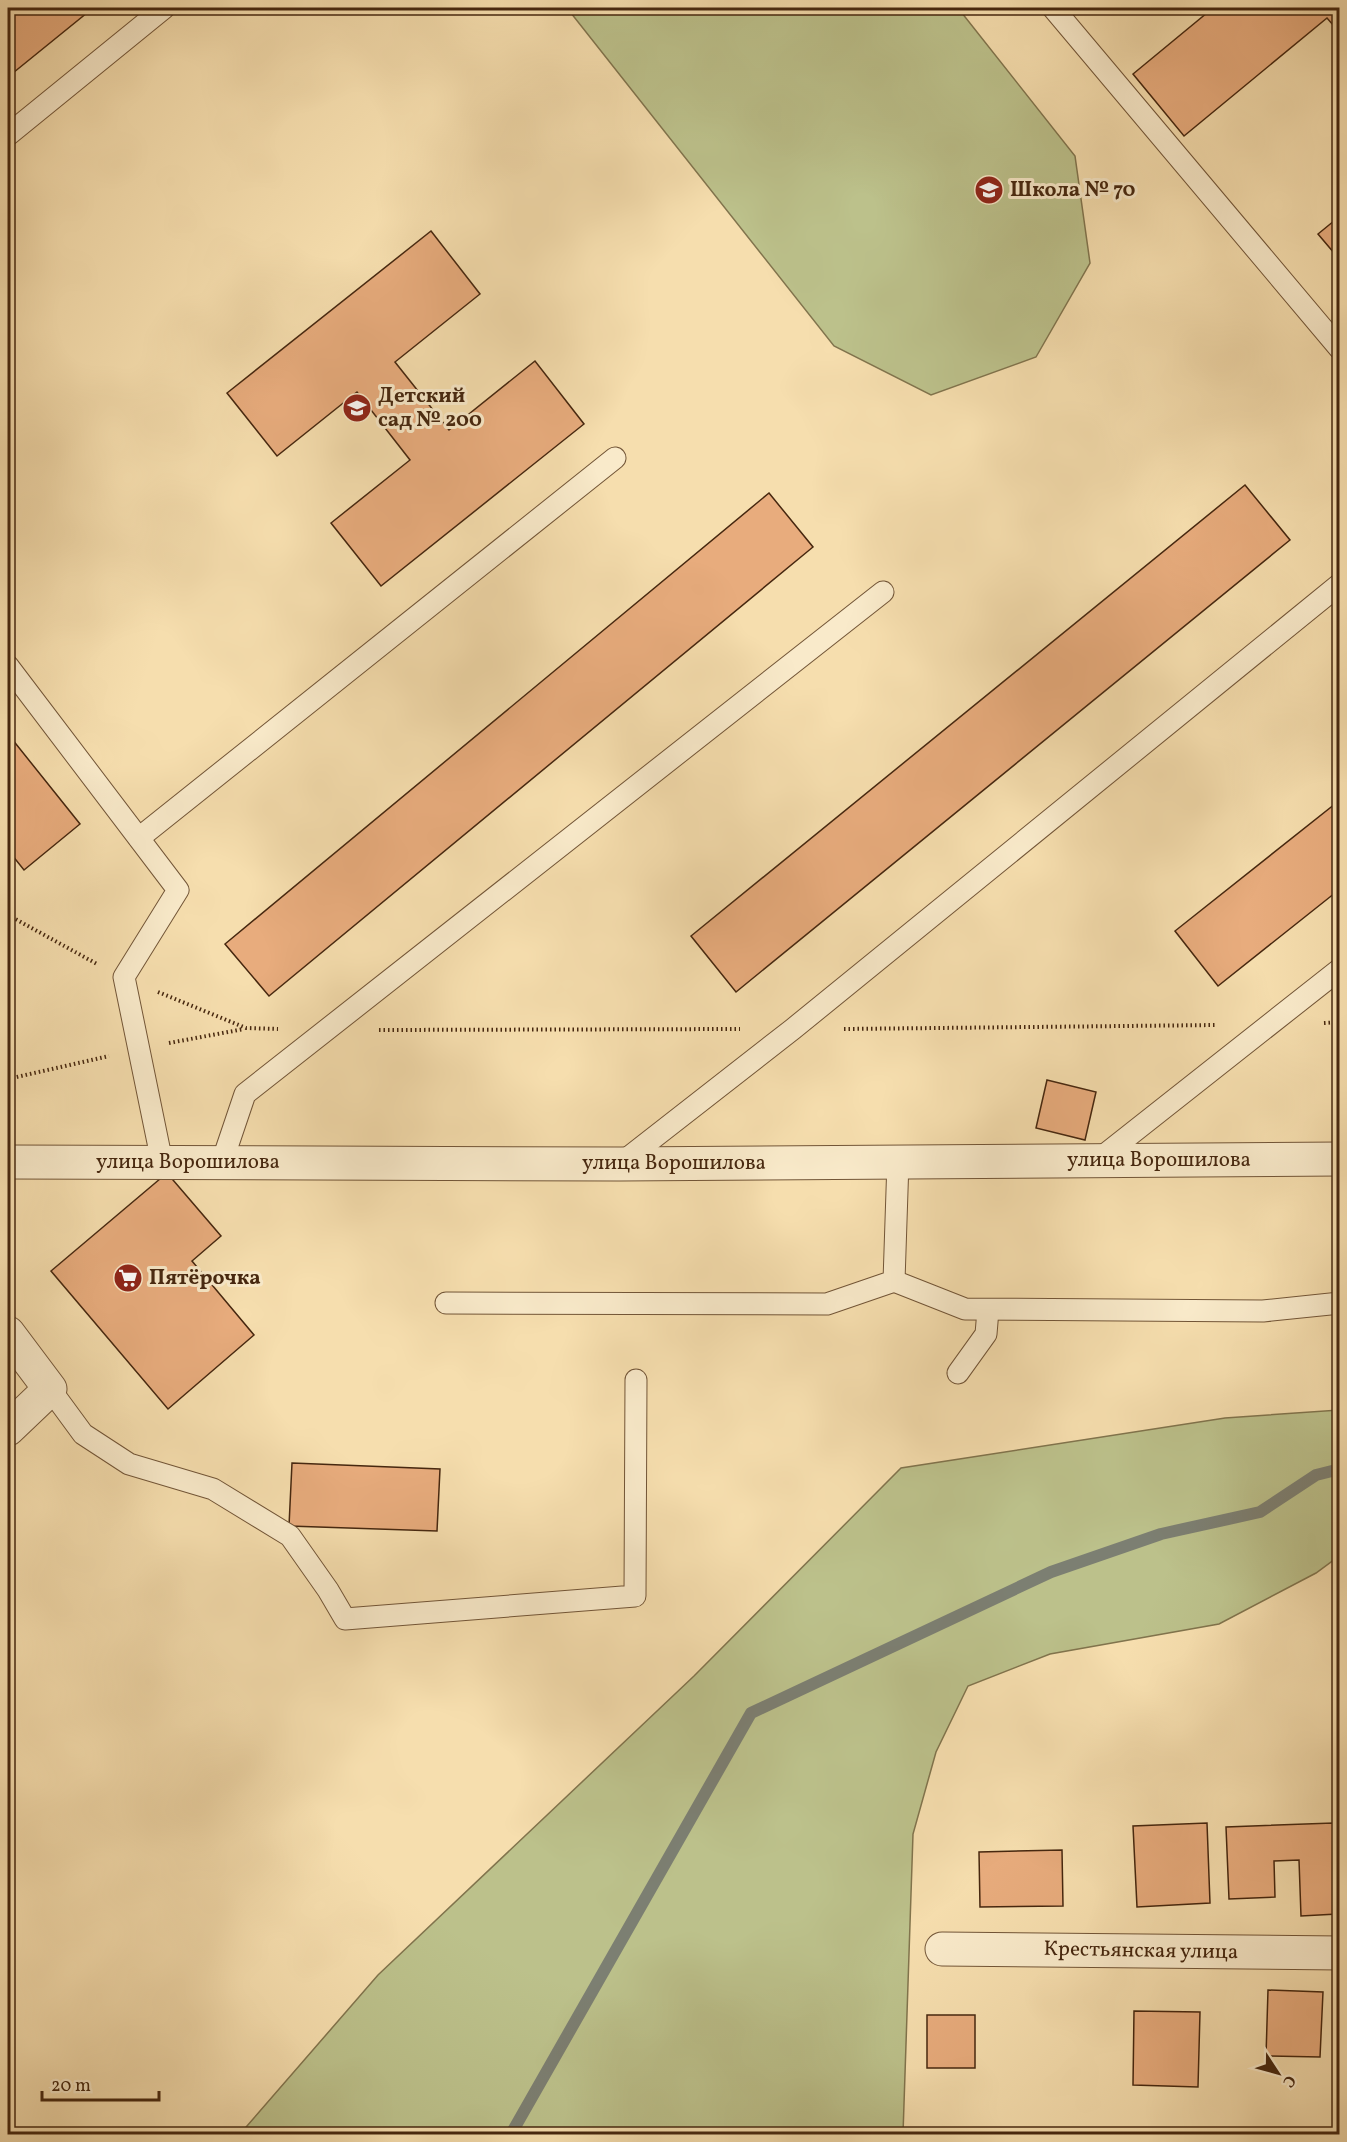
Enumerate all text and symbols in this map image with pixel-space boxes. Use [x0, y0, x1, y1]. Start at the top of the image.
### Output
school or university icon: Школа № 70 [973, 174, 1005, 206]
place label: Школа № 70 [1010, 176, 1136, 205]
place label: Детский сад № 200 [378, 382, 482, 435]
school or university icon: Детский сад № 200 [341, 392, 373, 424]
street label: улица Ворошилова [1067, 1146, 1251, 1175]
street label: улица Ворошилова [96, 1148, 280, 1177]
street label: улица Ворошилова [582, 1149, 766, 1178]
supermarket icon: Пятёрочка [112, 1262, 144, 1294]
place label: Пятёрочка [149, 1264, 261, 1293]
street label: Крестьянская улица [1043, 1935, 1239, 1967]
north arrow [1248, 2043, 1308, 2103]
scale bar [42, 2064, 159, 2102]
text: С [1277, 2070, 1300, 2091]
text: 20 m [51, 2074, 91, 2099]

